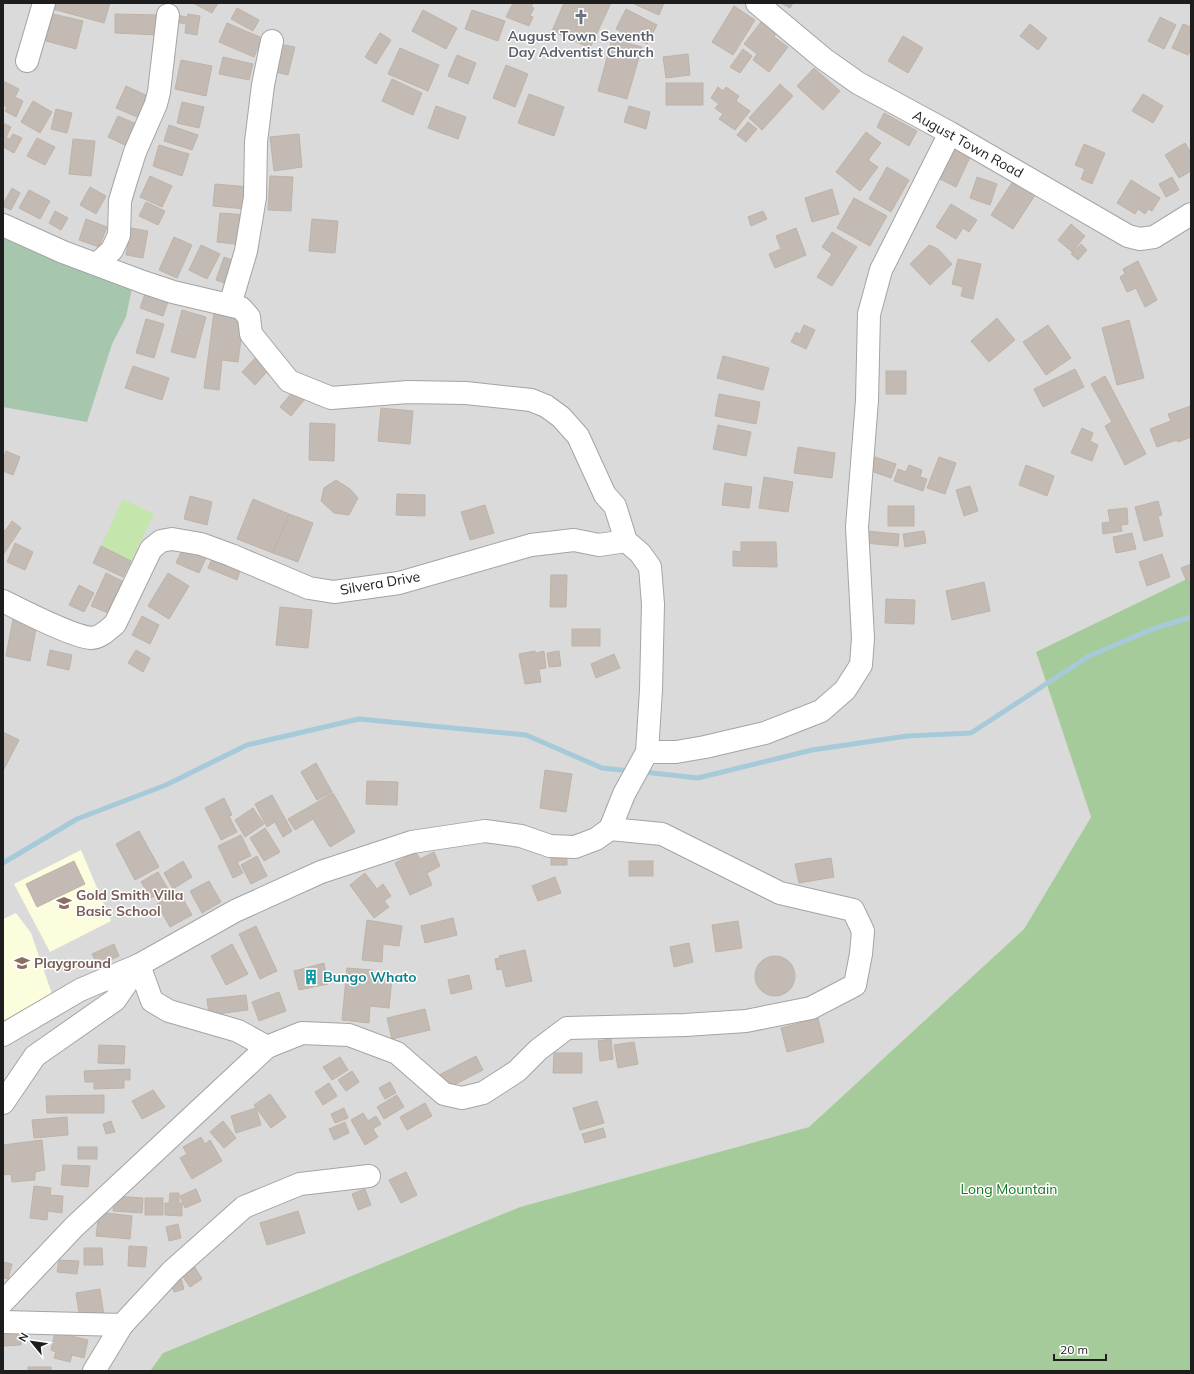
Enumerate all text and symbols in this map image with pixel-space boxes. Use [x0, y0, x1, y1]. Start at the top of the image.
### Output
church icon: August Town Seventh Day Adventist Church [572, 8, 590, 26]
place label: August Town Seventh Day Adventist Church [508, 27, 654, 61]
street label: August Town Road [909, 106, 1027, 182]
street label: Silvera Drive [338, 567, 422, 599]
place label: Gold Smith Villa Basic School [76, 886, 183, 920]
school or university icon: Gold Smith Villa Basic School [55, 894, 73, 912]
school or university icon: Playground [13, 954, 31, 972]
place label: Playground [34, 954, 111, 972]
building icon: Bungo Whato [302, 968, 320, 986]
place label: Bungo Whato [323, 968, 417, 986]
park label: Long Mountain [961, 1180, 1057, 1198]
north arrow [12, 1322, 52, 1362]
text: N [15, 1330, 31, 1344]
scale bar [1054, 1336, 1106, 1362]
text: 20 m [1060, 1342, 1088, 1357]

